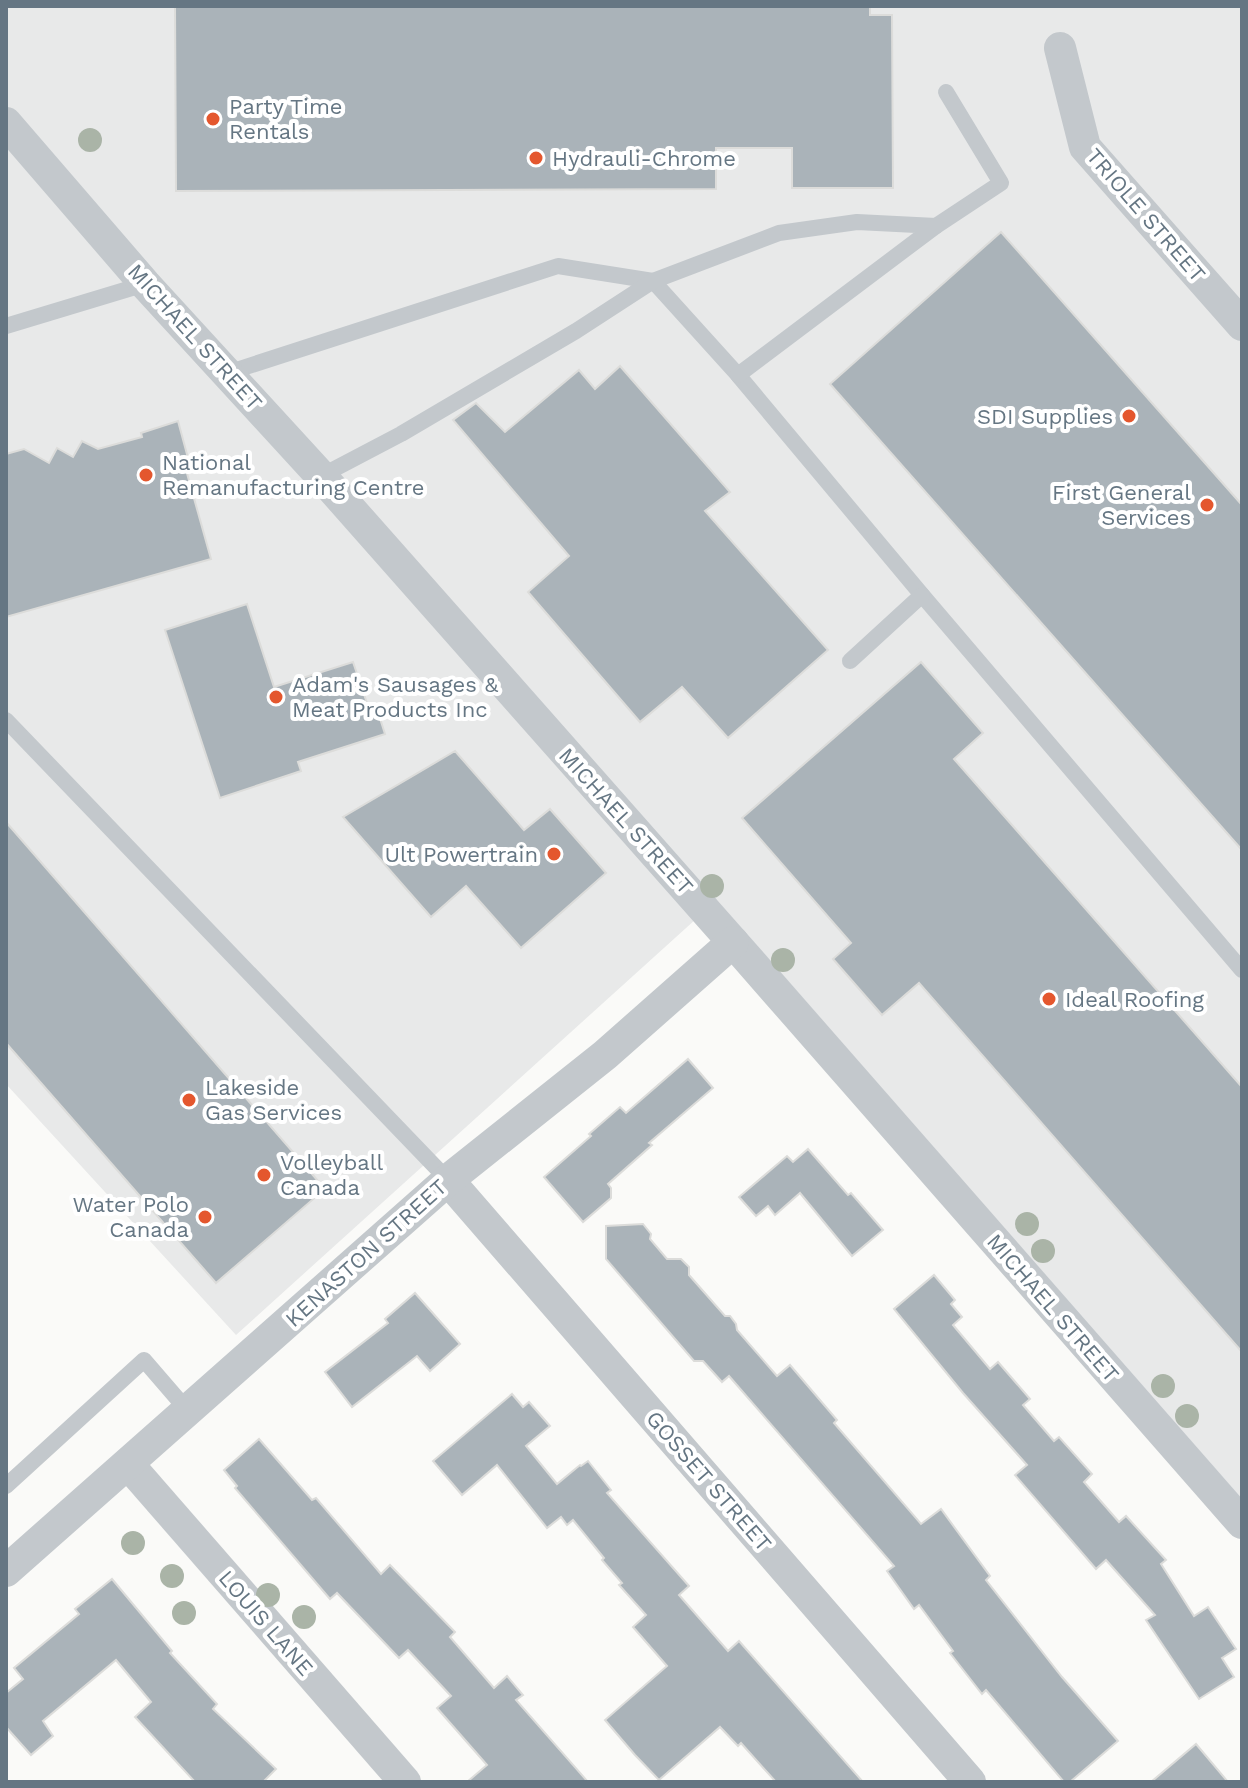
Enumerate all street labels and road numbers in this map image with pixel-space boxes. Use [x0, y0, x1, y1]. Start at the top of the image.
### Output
street label: TRIOLE STREET [1081, 143, 1211, 287]
street label: MICHAEL STREET [123, 259, 267, 415]
street label: MICHAEL STREET [554, 743, 698, 899]
street label: KENASTON STREET [280, 1174, 452, 1332]
street label: MICHAEL STREET [982, 1229, 1124, 1387]
street label: GOSSET STREET [641, 1406, 777, 1556]
street label: LOUIS LANE [214, 1565, 318, 1681]

